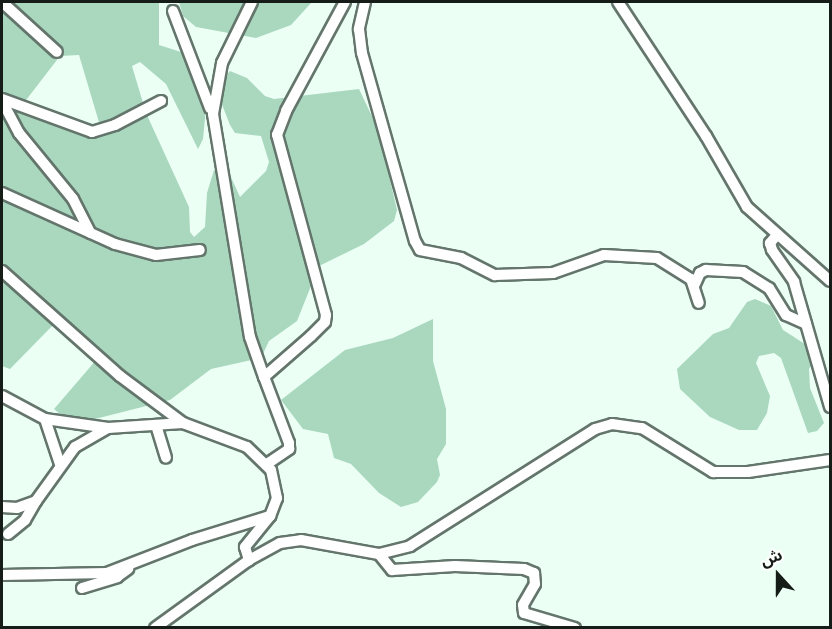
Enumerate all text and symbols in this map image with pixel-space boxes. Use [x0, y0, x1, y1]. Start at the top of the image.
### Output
north arrow [748, 545, 808, 605]
text: ش [758, 545, 785, 571]

